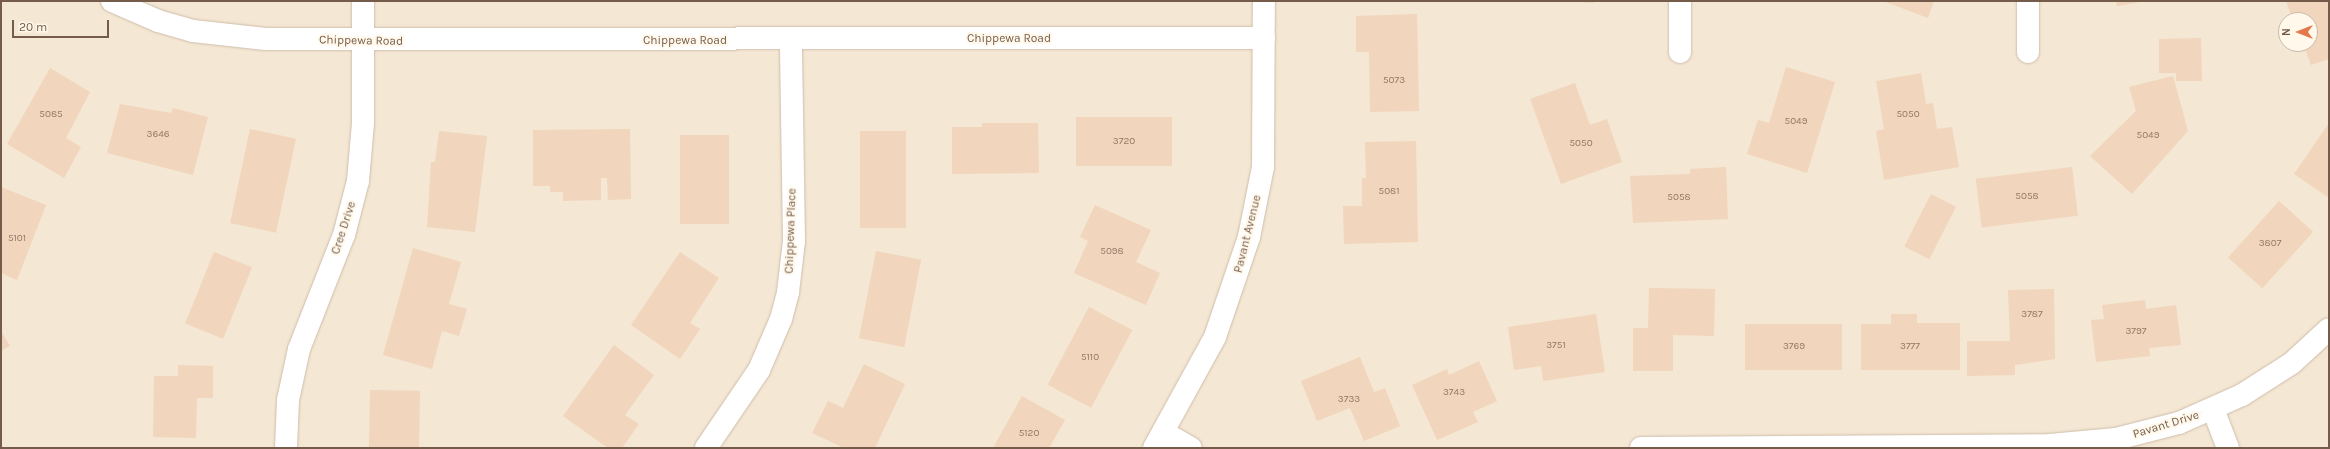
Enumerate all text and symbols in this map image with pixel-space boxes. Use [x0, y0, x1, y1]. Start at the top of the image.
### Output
scale bar [14, 12, 111, 38]
north arrow [2278, 12, 2318, 52]
text: 20 m [19, 20, 47, 34]
text: N [2280, 28, 2293, 36]
street label: Chippewa Road [967, 32, 1051, 46]
street label: Chippewa Road [319, 33, 403, 49]
street label: Chippewa Road [643, 34, 727, 48]
house number: 5073 [1383, 75, 1405, 87]
house number: 5085 [39, 109, 63, 121]
house number: 5050 [1896, 109, 1920, 121]
house number: 5049 [1785, 116, 1807, 128]
house number: 3646 [147, 129, 169, 141]
house number: 5049 [2137, 130, 2159, 142]
house number: 3720 [1113, 136, 1135, 148]
house number: 5050 [1569, 138, 1593, 150]
house number: 5081 [1378, 186, 1400, 198]
street label: Chippewa Place [782, 188, 800, 274]
house number: 5058 [2015, 191, 2039, 203]
house number: 5058 [1667, 192, 1691, 204]
street label: Pavant Avenue [1231, 193, 1265, 275]
street label: Cree Drive [329, 200, 359, 256]
house number: 5101 [8, 233, 26, 245]
house number: 3807 [2259, 238, 2281, 250]
house number: 5098 [1100, 246, 1124, 258]
house number: 3787 [2021, 309, 2043, 321]
house number: 3797 [2125, 326, 2147, 338]
house number: 3751 [1546, 340, 1566, 352]
house number: 3769 [1783, 341, 1805, 353]
house number: 3777 [1900, 341, 1920, 353]
house number: 5110 [1081, 352, 1099, 364]
house number: 3743 [1443, 387, 1465, 399]
house number: 3733 [1338, 394, 1360, 406]
street label: Pavant Drive [2131, 408, 2201, 442]
house number: 5120 [1019, 428, 1039, 440]

